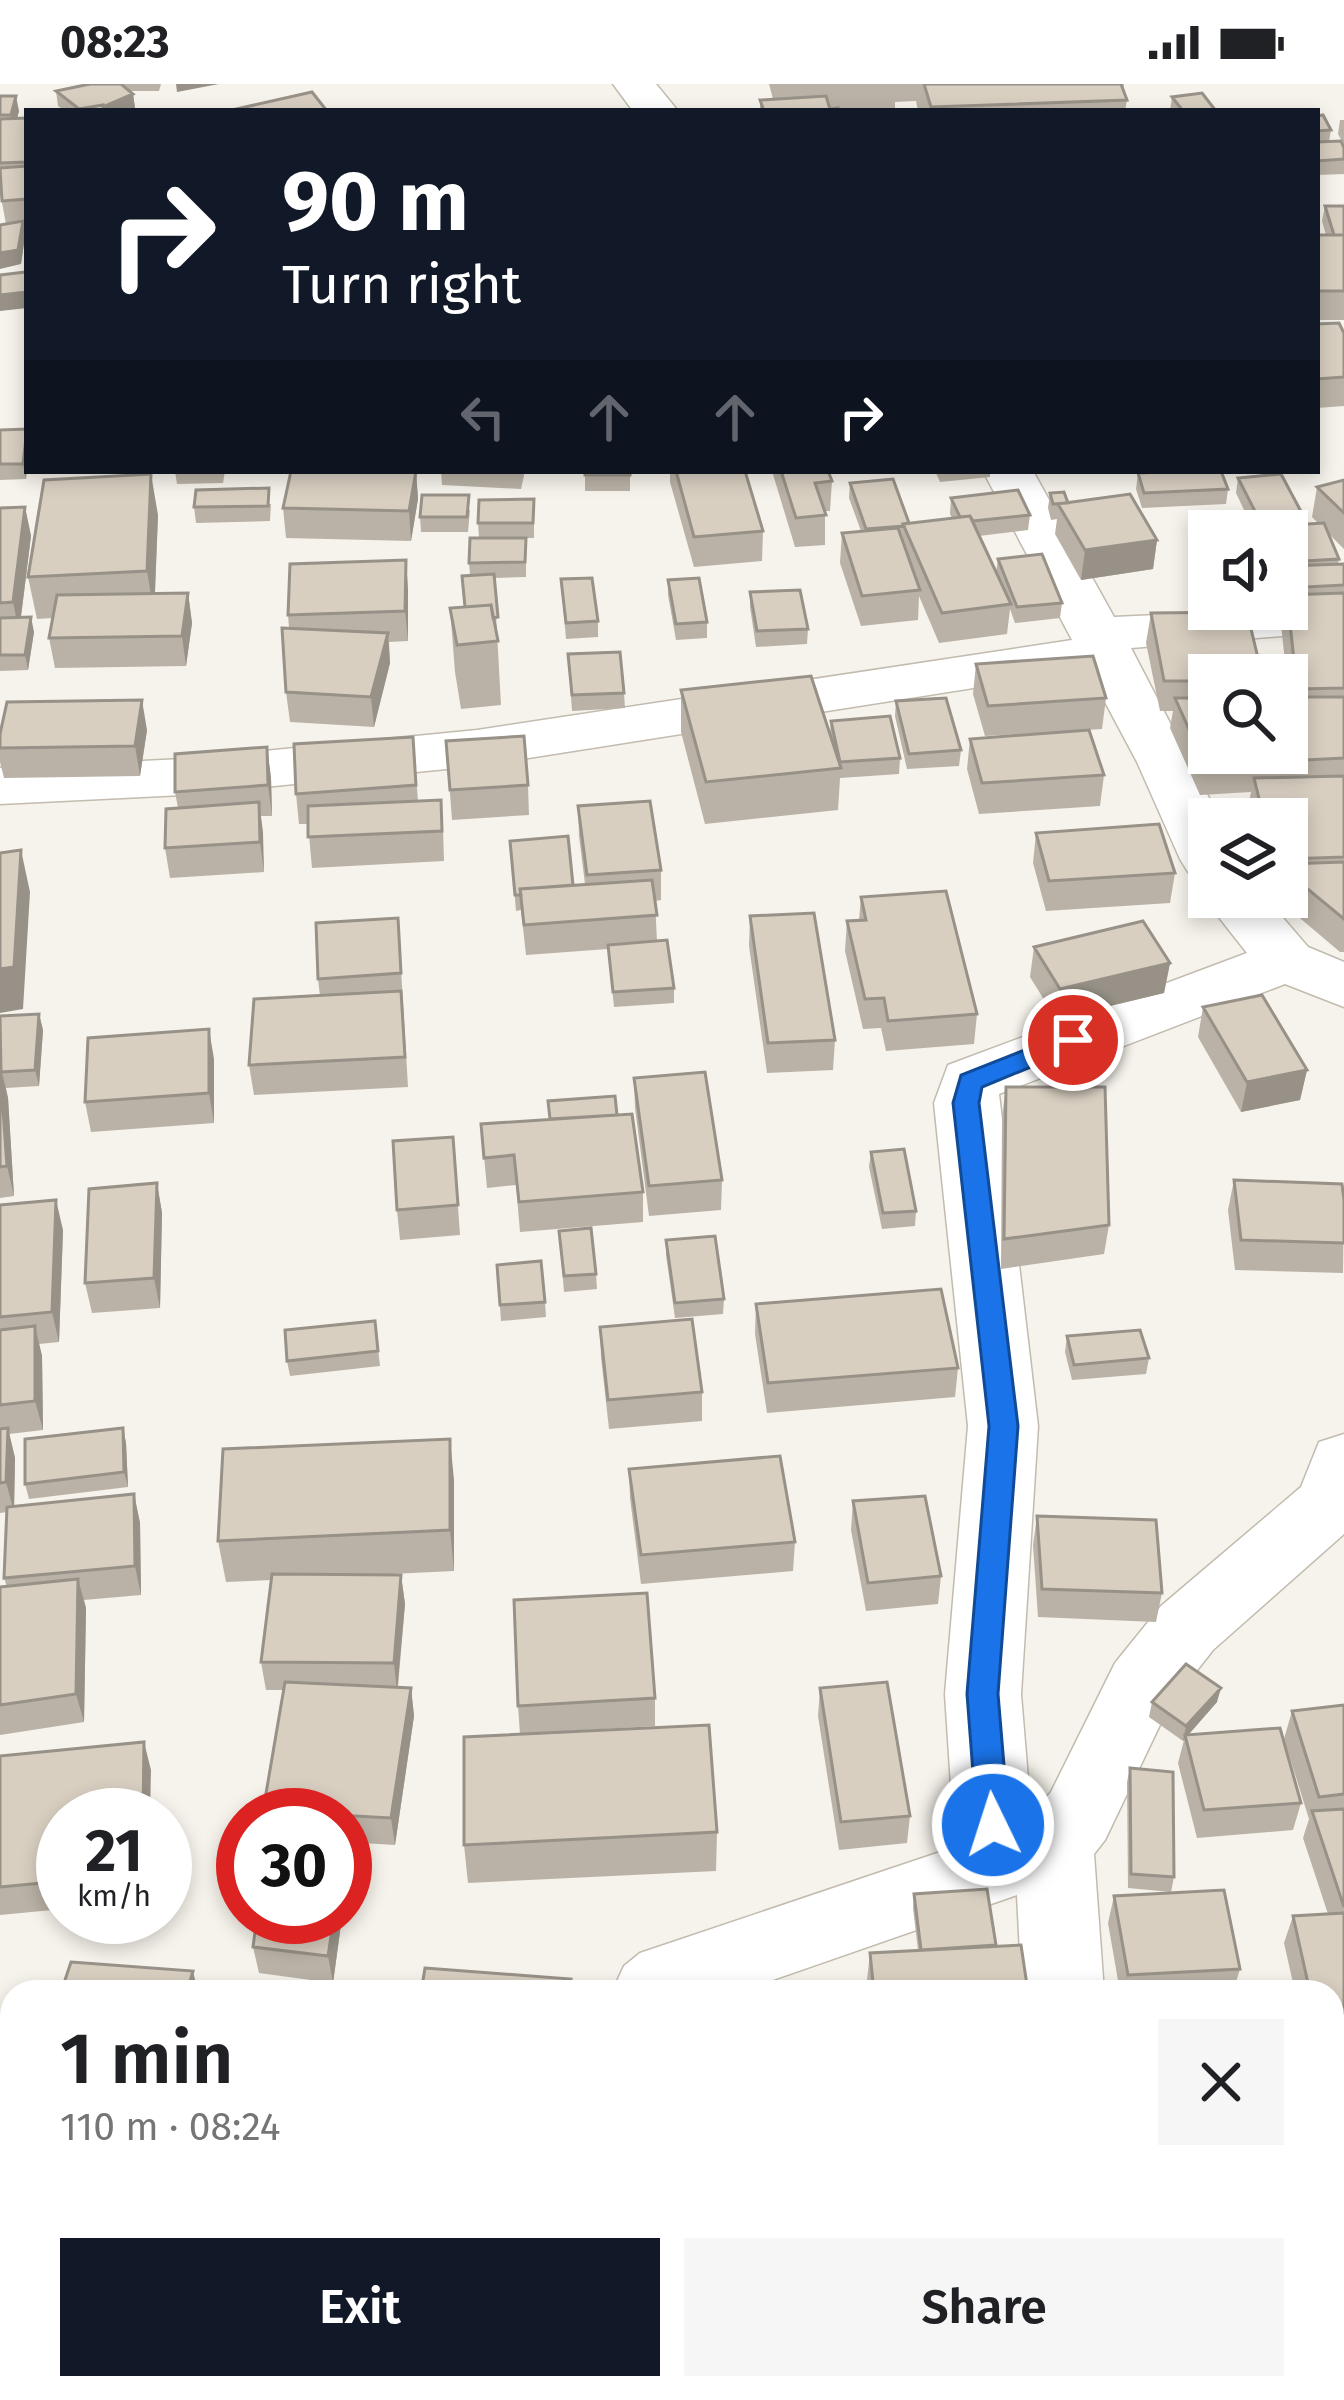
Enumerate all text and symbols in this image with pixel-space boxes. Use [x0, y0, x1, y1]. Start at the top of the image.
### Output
text: 08:23 [60, 15, 170, 69]
text: 90 m [282, 151, 469, 252]
icon: right [84, 156, 240, 312]
text: Turn right [282, 253, 521, 317]
icon: left [450, 384, 516, 450]
icon: ahead [576, 384, 642, 450]
icon: ahead [702, 384, 768, 450]
icon: right [828, 384, 894, 450]
map controls [1188, 510, 1308, 918]
button: sound [1188, 510, 1308, 630]
button: search [1188, 654, 1308, 774]
button: layers [1188, 798, 1308, 918]
pin [1022, 989, 1124, 1091]
icon: arrive [1040, 1007, 1106, 1073]
position arrow [930, 1762, 1056, 1888]
speed limit sign: 30 [216, 1788, 372, 1944]
text: 21 [85, 1815, 143, 1887]
text: km/h [77, 1878, 151, 1914]
text: 1 min [60, 2016, 233, 2102]
button: close [1158, 2019, 1284, 2145]
text: 110 m · 08:24 [60, 2104, 280, 2150]
button: Exit [60, 2238, 660, 2376]
button: Share [684, 2238, 1284, 2376]

